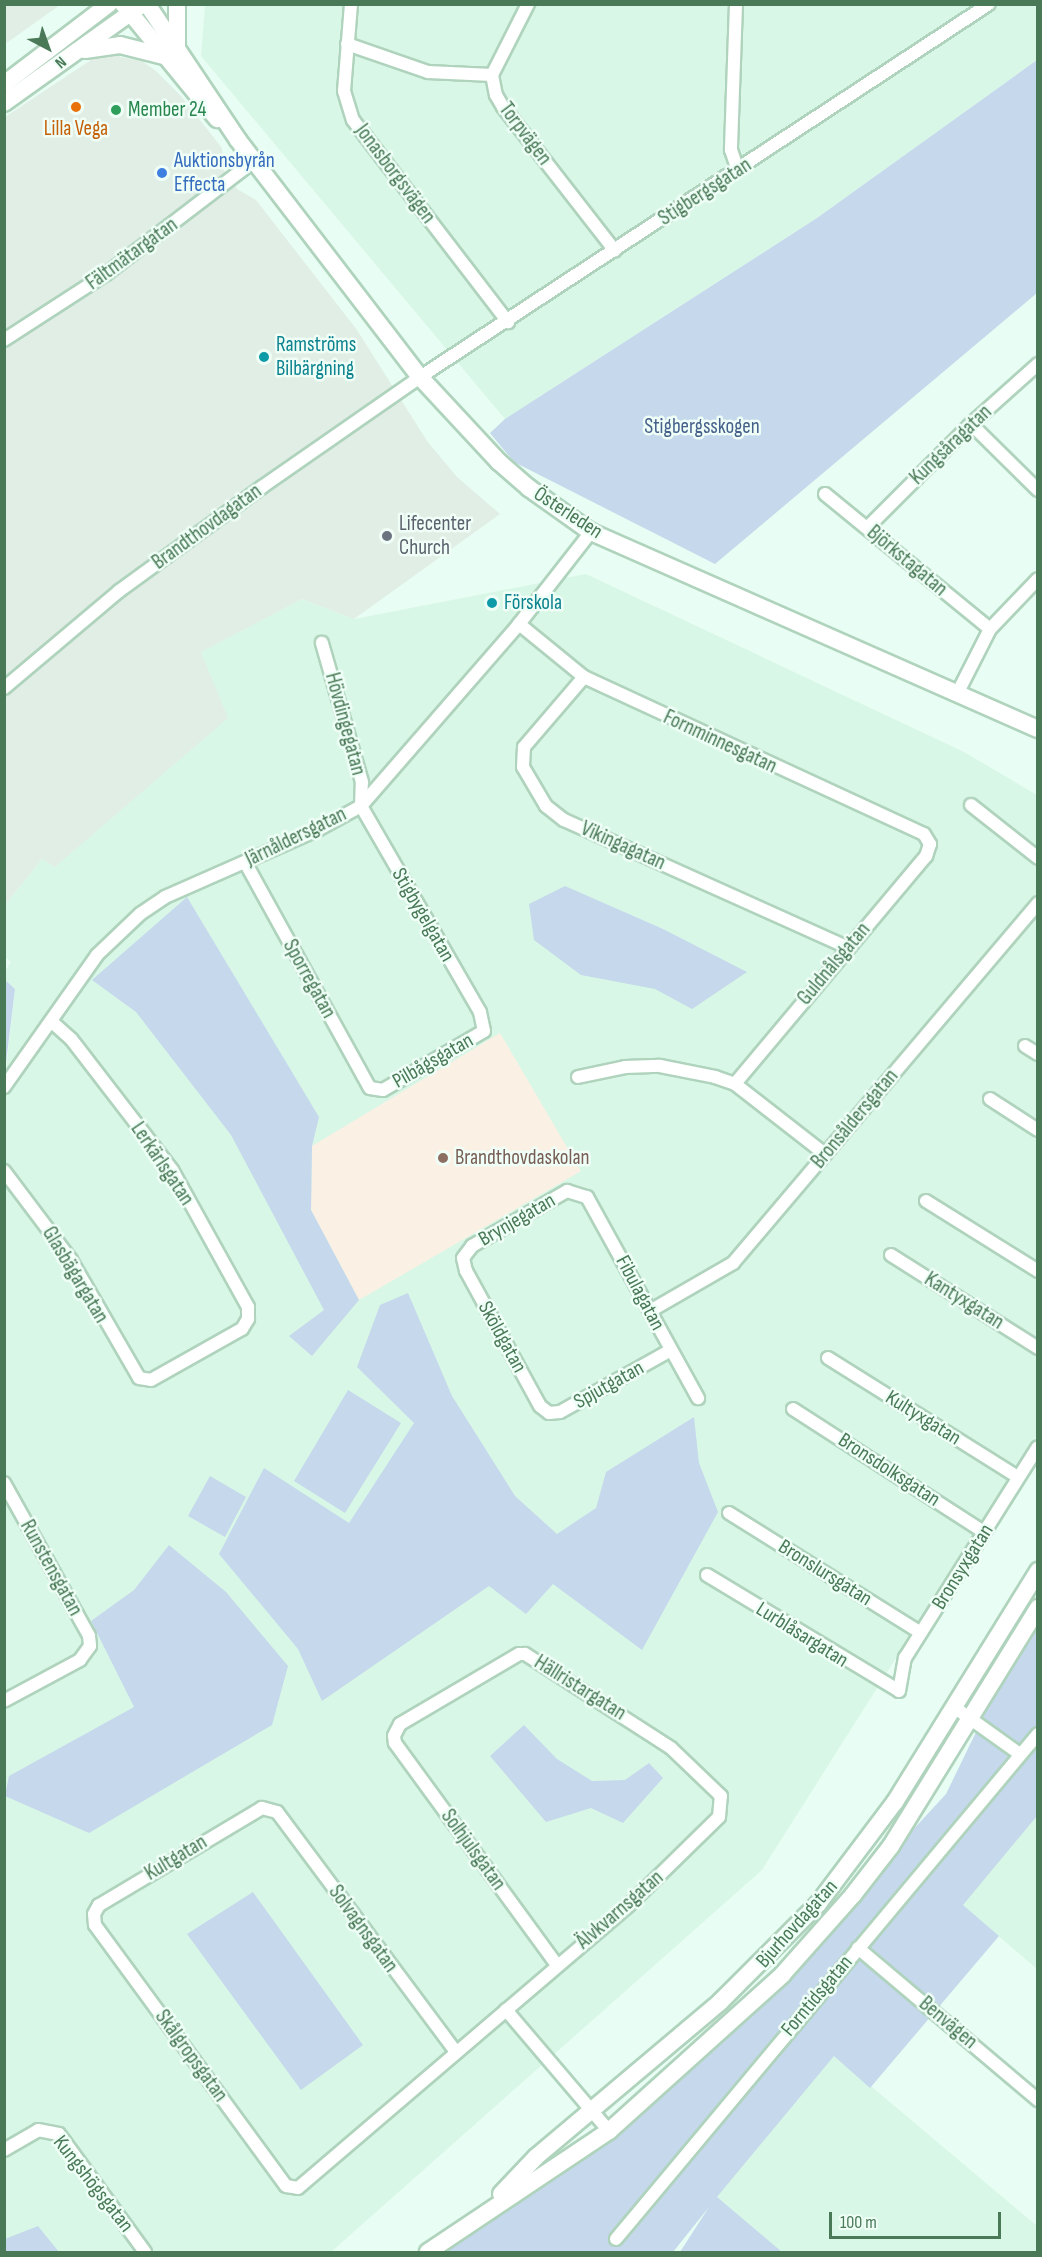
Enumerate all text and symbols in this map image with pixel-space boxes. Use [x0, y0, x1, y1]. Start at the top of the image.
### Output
north arrow [18, 18, 78, 78]
text: N [51, 52, 70, 72]
place label: Member 24 [128, 97, 206, 123]
street label: Torpvägen [493, 98, 557, 170]
marker: Lilla Vega [69, 100, 83, 114]
marker: Member 24 [109, 103, 123, 117]
place label: Lilla Vega [44, 116, 108, 142]
street label: Jonasborgsvägen [349, 119, 441, 229]
place label: Auktionsbyrån Effecta [174, 148, 275, 198]
street label: Stigbergsgatan [654, 153, 756, 231]
marker: Auktionsbyrån Effecta [155, 166, 169, 180]
street label: Fältmätargatan [81, 212, 183, 296]
place label: Ramströms Bilbärgning [276, 332, 356, 382]
marker: Ramströms Bilbärgning [257, 350, 271, 364]
street label: Kungsåragatan [905, 400, 997, 490]
park label: Stigbergsskogen [644, 414, 760, 440]
street label: Brandthovdagatan [147, 479, 267, 575]
street label: Österleden [529, 481, 607, 545]
place label: Lifecenter Church [399, 511, 471, 561]
street label: Björkstagatan [862, 520, 952, 602]
marker: Lifecenter Church [380, 529, 394, 543]
place label: Förskola [504, 590, 562, 616]
marker: Förskola [485, 596, 499, 610]
street label: Hövdingegatan [319, 670, 371, 778]
street label: Fornminnesgatan [659, 705, 781, 779]
street label: Järnåldersgatan [241, 802, 351, 872]
street label: Vikingagatan [577, 816, 669, 876]
street label: Stigbygelgatan [386, 864, 460, 966]
street label: Guldnålsgatan [792, 918, 876, 1010]
street label: Sporregatan [277, 935, 341, 1023]
street label: Pilbågsgatan [388, 1028, 478, 1094]
street label: Bronsåldersgatan [806, 1064, 904, 1174]
street label: Lerkärlsgatan [125, 1118, 199, 1210]
place label: Brandthovdaskolan [455, 1145, 590, 1171]
marker: Brandthovdaskolan [436, 1151, 450, 1165]
street label: Brynjegatan [474, 1188, 560, 1252]
street label: Glasbägargatan [36, 1222, 114, 1328]
street label: Fibulagatan [610, 1251, 670, 1335]
street label: Kantyxgatan [920, 1267, 1008, 1335]
street label: Sköldgatan [472, 1297, 532, 1377]
street label: Spjutgatan [570, 1356, 648, 1414]
street label: Kultyxgatan [881, 1385, 965, 1451]
street label: Bronsdolksgatan [833, 1428, 945, 1512]
street label: Runstensgatan [14, 1516, 88, 1620]
street label: Bronsyxgatan [927, 1520, 999, 1614]
street label: Bronslursgatan [774, 1534, 876, 1612]
street label: Lurblåsargatan [751, 1597, 853, 1673]
street label: Hällristargatan [529, 1650, 631, 1726]
street label: Solhjulsgatan [435, 1805, 511, 1895]
street label: Kultgatan [140, 1830, 212, 1886]
street label: Älvkvarnsgatan [571, 1865, 669, 1955]
street label: Bjurhovdagatan [751, 1875, 843, 1973]
street label: Solvagnsgatan [323, 1880, 403, 1978]
street label: Forntidsgatan [776, 1951, 858, 2041]
street label: Benvägen [914, 1991, 982, 2055]
street label: Skålgropsgatan [149, 2005, 233, 2107]
street label: Kungshögsgatan [47, 2131, 139, 2237]
scale bar [832, 2200, 1004, 2238]
text: 100 m [840, 2212, 877, 2233]

